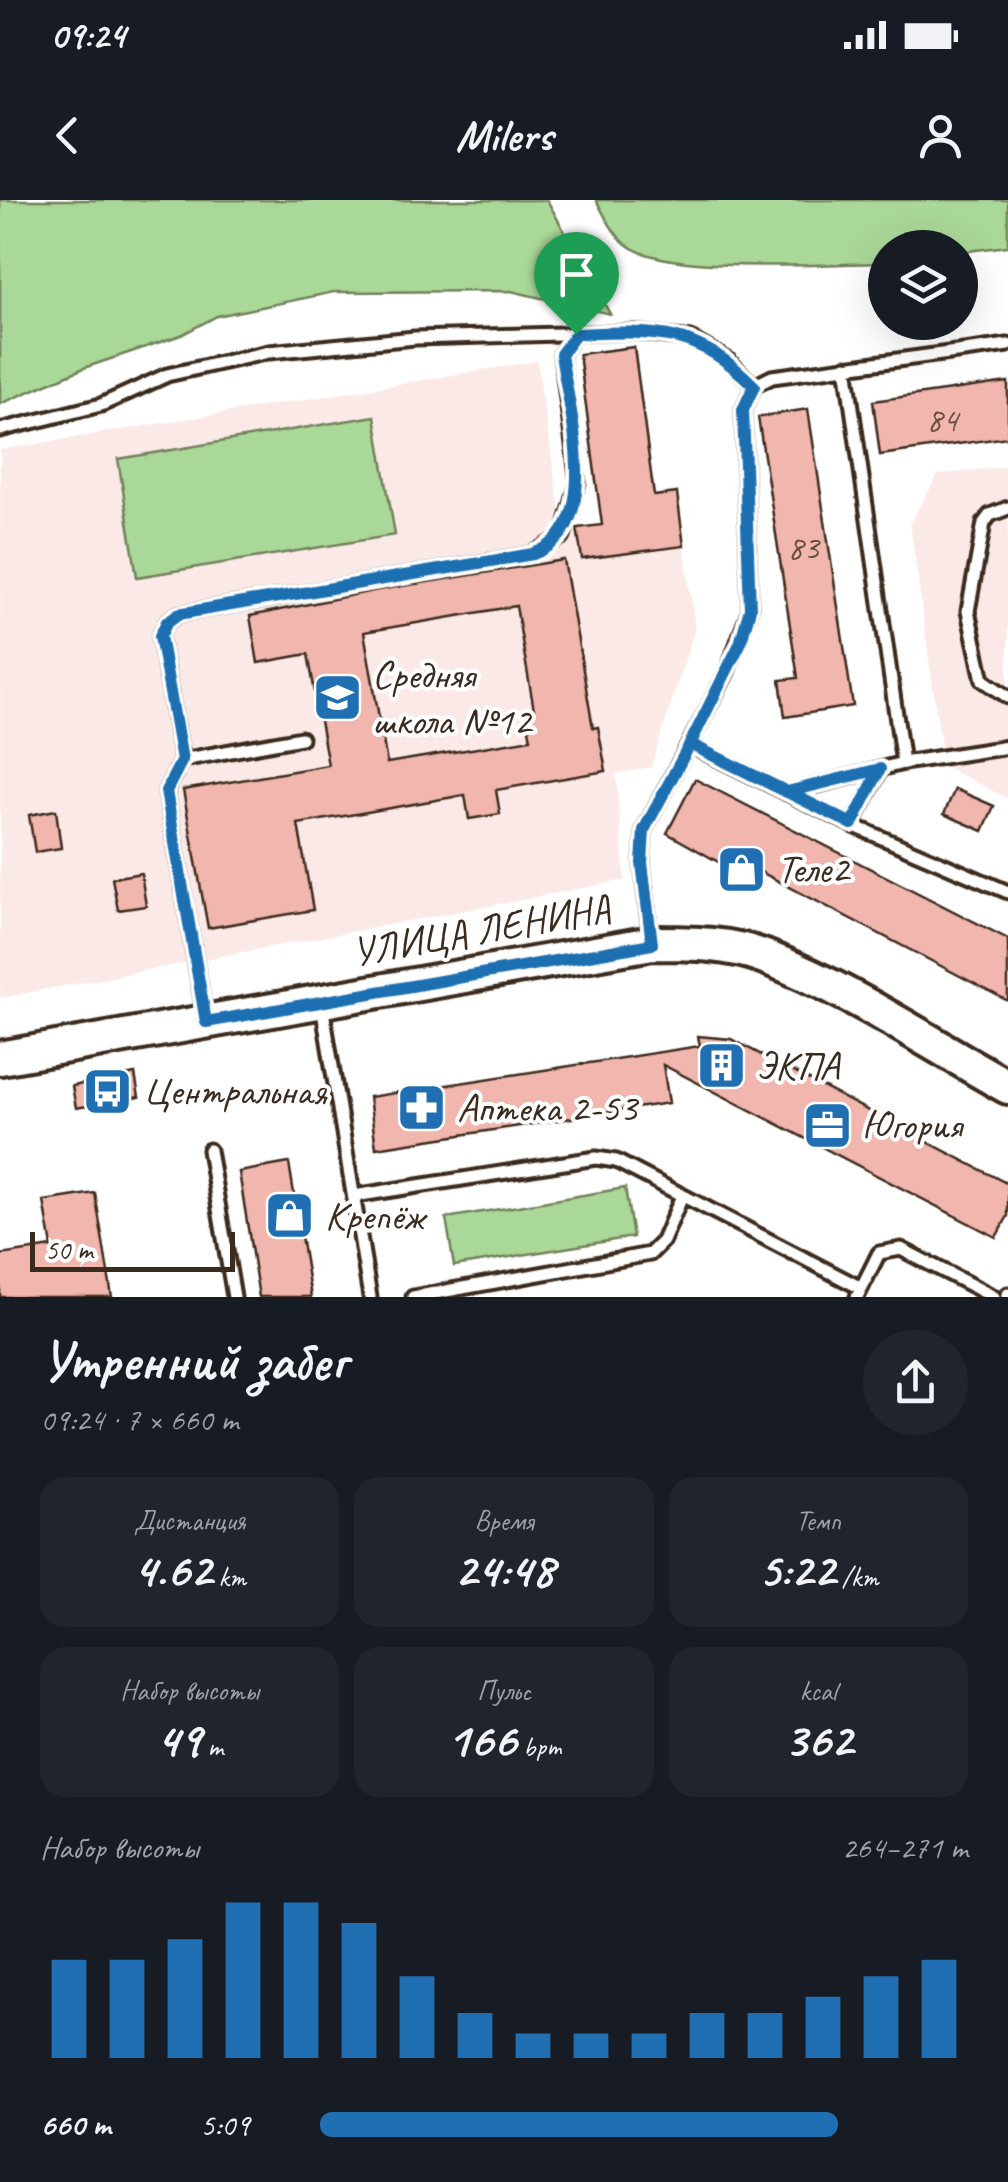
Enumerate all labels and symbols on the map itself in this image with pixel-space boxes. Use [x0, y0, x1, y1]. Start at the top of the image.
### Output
pin [534, 232, 619, 335]
house number: 84 [926, 397, 961, 442]
house number: 83 [787, 525, 821, 570]
place label: Средняя школа №12 [372, 650, 534, 746]
school or university icon: Средняя школа №12 [311, 672, 363, 724]
shop icon: Теле2 [716, 843, 768, 895]
place label: Теле2 [777, 844, 852, 894]
street label: УЛИЦА ЛЕНИНА [348, 883, 615, 977]
building icon: ЭКПА [695, 1040, 747, 1092]
place label: ЭКПА [756, 1041, 841, 1091]
bus stop icon: Центральная [82, 1065, 134, 1117]
place label: Центральная [143, 1066, 328, 1116]
pharmacy icon: Аптека 2-53 [396, 1082, 448, 1134]
place label: Аптека 2-53 [457, 1083, 640, 1133]
office icon: Югория [801, 1099, 853, 1151]
place label: Югория [862, 1100, 965, 1150]
shop icon: Крепёж [264, 1190, 316, 1242]
place label: Крепёж [325, 1191, 428, 1241]
scale bar [30, 1227, 235, 1272]

